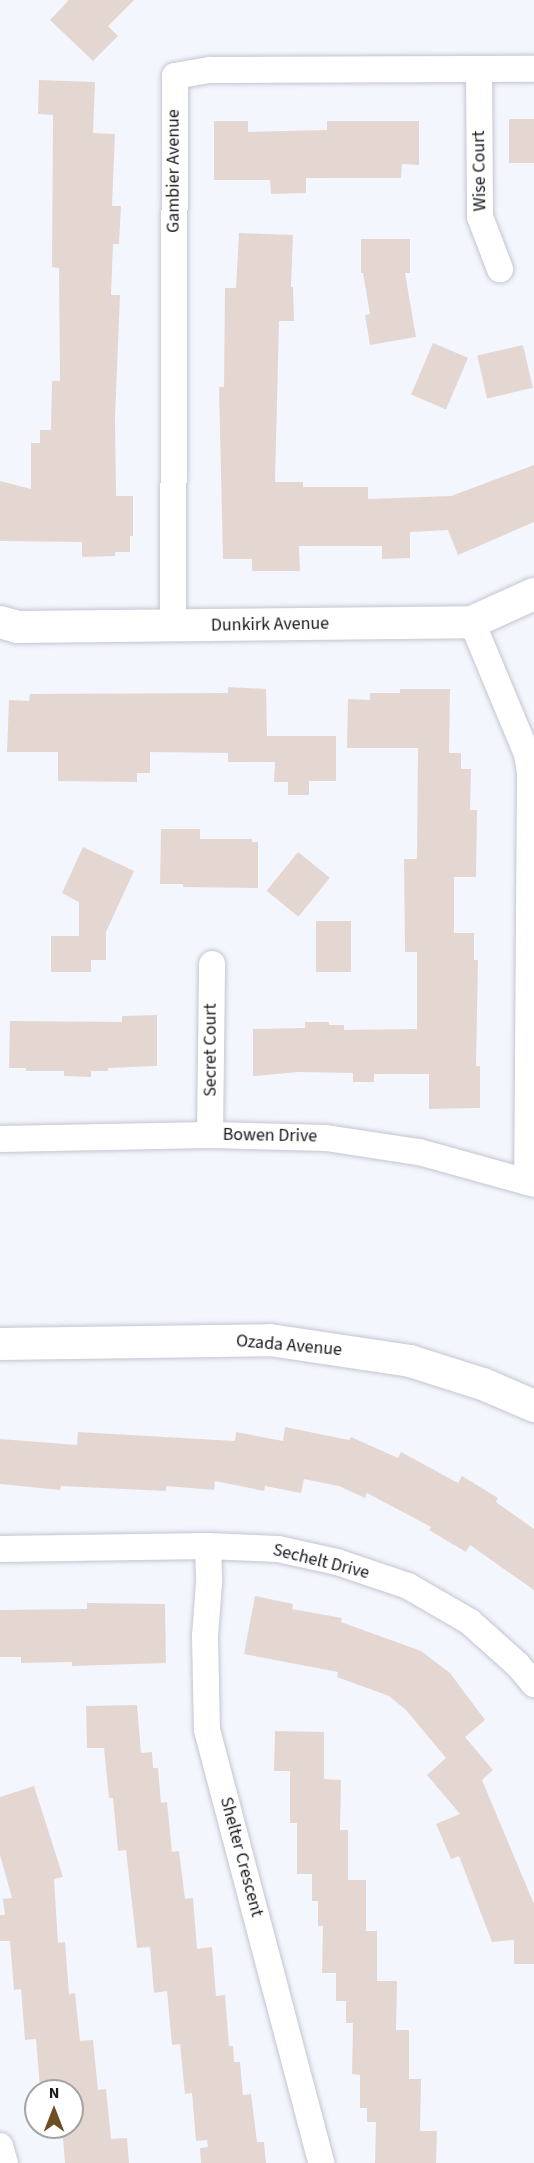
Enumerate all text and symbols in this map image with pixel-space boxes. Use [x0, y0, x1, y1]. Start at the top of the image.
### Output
street label: Gambier Avenue [163, 109, 185, 233]
street label: Wise Court [468, 130, 492, 212]
street label: Dunkirk Avenue [211, 613, 329, 637]
street label: Secret Court [200, 1003, 222, 1097]
street label: Bowen Drive [223, 1124, 317, 1148]
street label: Ozada Avenue [235, 1331, 343, 1361]
street label: Sechelt Drive [270, 1540, 372, 1584]
street label: Shelter Crescent [215, 1795, 267, 1919]
north arrow [24, 2079, 84, 2139]
text: N [49, 2082, 59, 2104]

